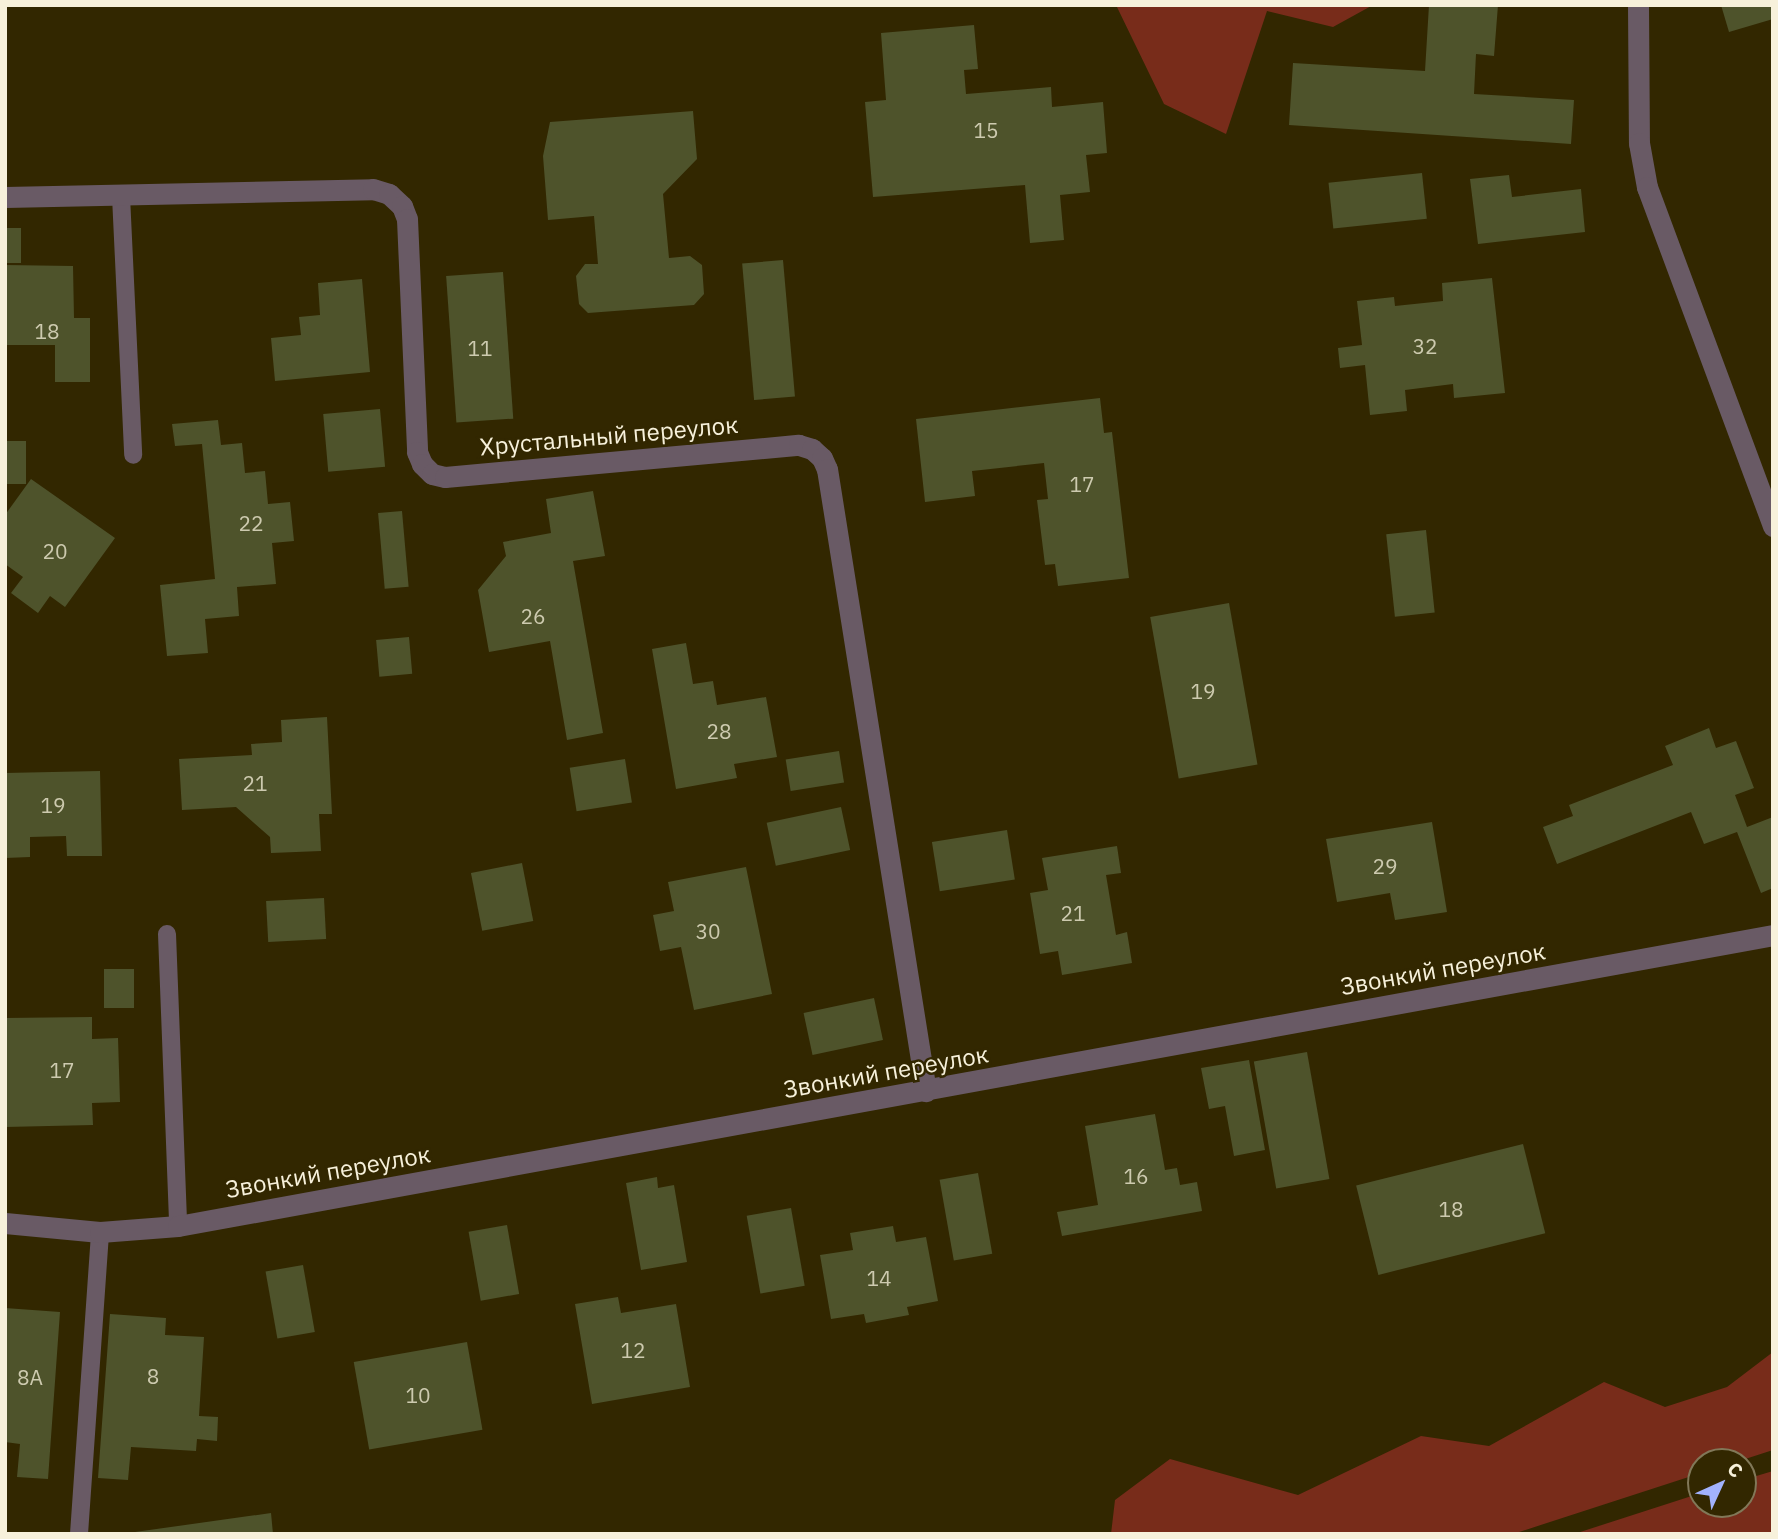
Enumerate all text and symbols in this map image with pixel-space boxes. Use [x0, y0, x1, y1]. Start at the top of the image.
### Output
house number: 15 [973, 117, 999, 143]
house number: 18 [34, 318, 60, 344]
house number: 32 [1412, 333, 1438, 359]
house number: 11 [467, 335, 493, 361]
street label: Хрустальный переулок [479, 410, 739, 462]
house number: 17 [1069, 471, 1095, 497]
house number: 22 [238, 510, 264, 536]
house number: 20 [42, 538, 68, 564]
house number: 26 [520, 603, 546, 629]
house number: 19 [1190, 678, 1216, 704]
house number: 28 [706, 718, 732, 744]
house number: 21 [242, 770, 268, 796]
house number: 19 [40, 792, 66, 818]
house number: 29 [1372, 853, 1398, 879]
house number: 21 [1060, 900, 1086, 926]
house number: 30 [695, 918, 721, 944]
street label: Звонкий переулок [1338, 937, 1548, 1001]
street label: Звонкий переулок [781, 1040, 991, 1104]
house number: 17 [49, 1057, 75, 1083]
street label: Звонкий переулок [223, 1140, 433, 1204]
house number: 16 [1123, 1163, 1149, 1189]
house number: 18 [1438, 1196, 1464, 1222]
house number: 14 [866, 1265, 892, 1291]
house number: 12 [620, 1337, 646, 1363]
house number: 8 [147, 1363, 159, 1389]
house number: 8А [17, 1364, 43, 1390]
house number: 10 [405, 1382, 431, 1408]
north arrow [1687, 1448, 1757, 1518]
text: С [1723, 1457, 1748, 1482]

